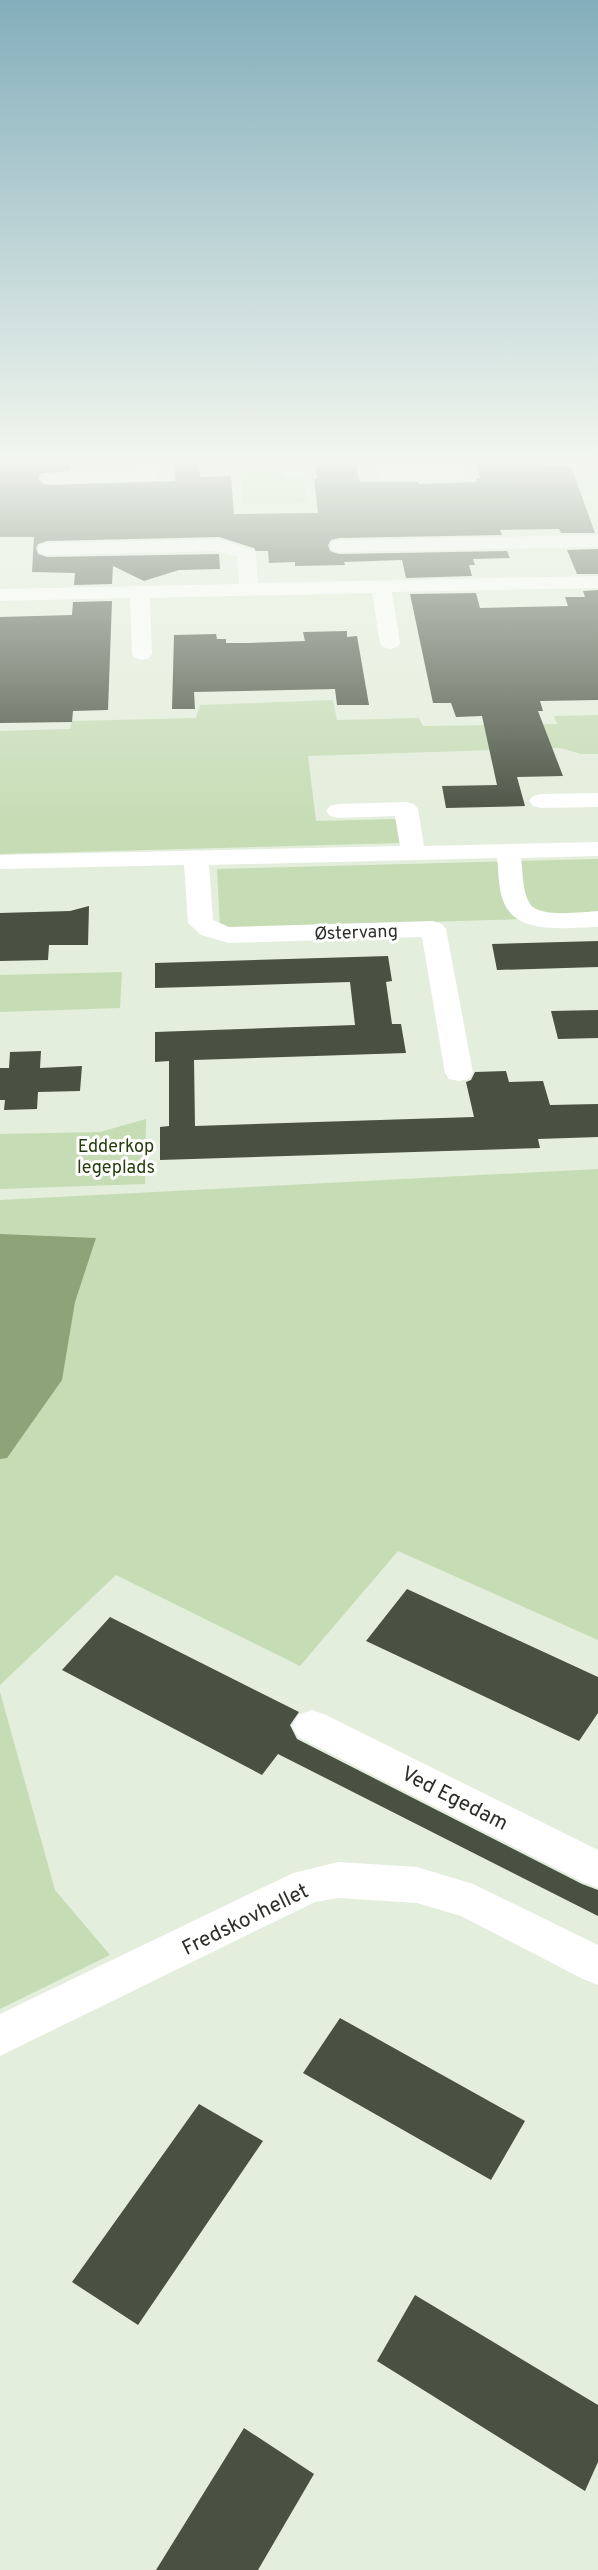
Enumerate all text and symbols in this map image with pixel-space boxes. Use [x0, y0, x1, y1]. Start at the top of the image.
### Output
street label: Østervang [314, 921, 398, 946]
park label: Edderkop legeplads [77, 1136, 155, 1180]
street label: Ved Egedam [396, 1761, 512, 1838]
street label: Fredskovhellet [178, 1878, 313, 1963]

